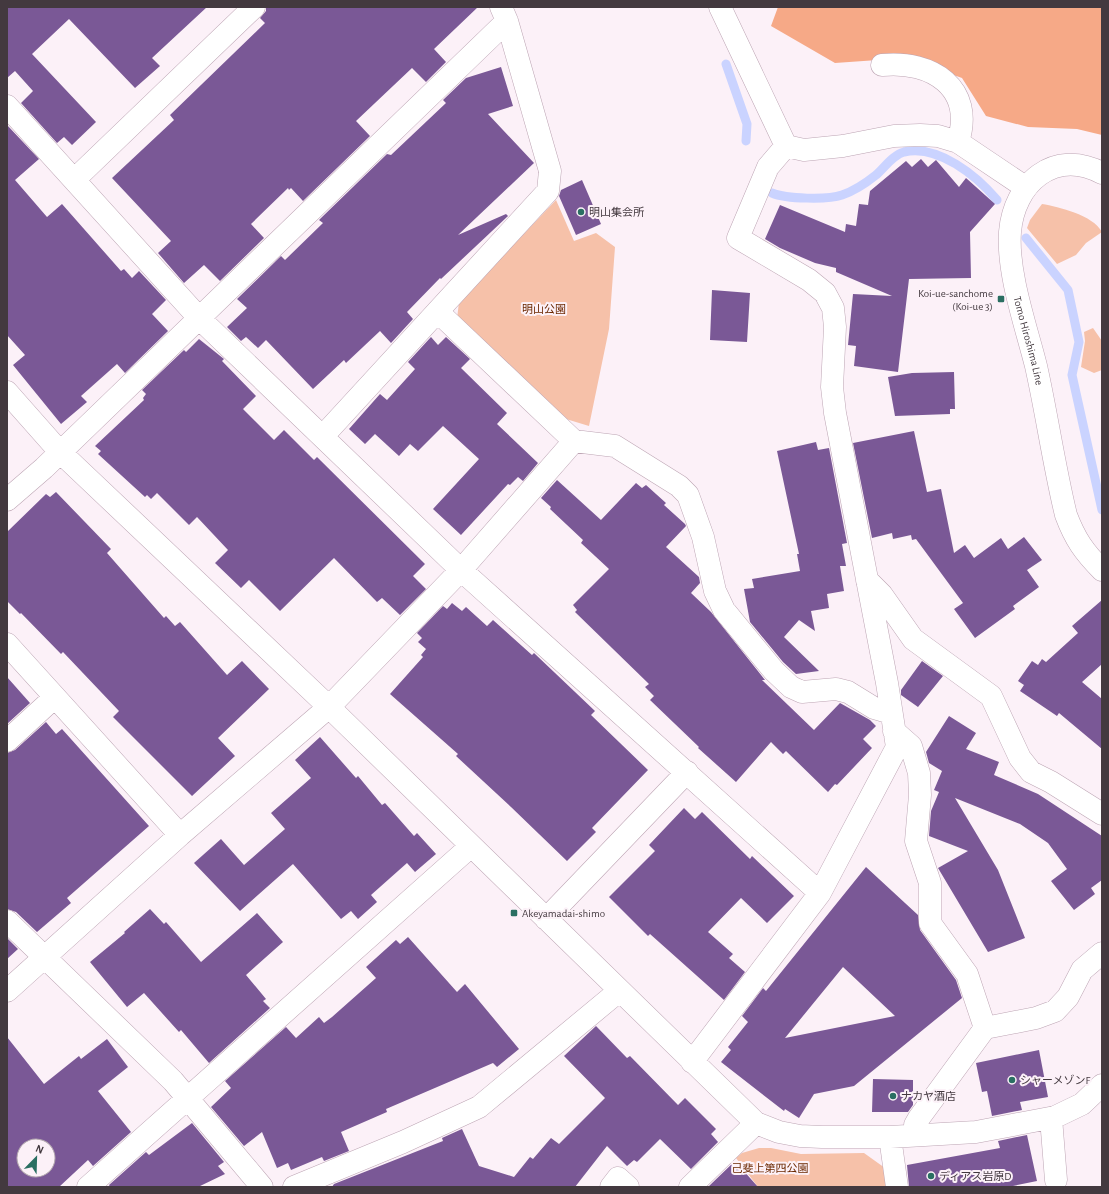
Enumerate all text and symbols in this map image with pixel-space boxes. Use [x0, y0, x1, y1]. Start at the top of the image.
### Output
place label: 明山集会所 [589, 206, 645, 218]
marker: 明山集会所 [576, 207, 586, 217]
place label: Koi-ue-sanchome (Koi-ue 3) [918, 288, 993, 312]
marker: Koi-ue-sanchome (Koi-ue 3) [996, 294, 1006, 304]
street label: Tomo Hiroshima Line [1012, 295, 1045, 386]
park label: 明山公園 [522, 303, 566, 315]
marker: Akeyamadai-shimo [509, 908, 519, 918]
place label: Akeyamadai-shimo [522, 908, 605, 919]
place label: シャーメゾンF [1020, 1074, 1091, 1086]
marker: シャーメゾンF [1007, 1075, 1017, 1085]
place label: ナカヤ酒店 [901, 1090, 956, 1102]
marker: ナカヤ酒店 [888, 1091, 898, 1101]
north arrow [16, 1138, 56, 1178]
text: N [34, 1143, 45, 1156]
park label: 己斐上第四公園 [732, 1162, 809, 1174]
place label: ディアス岩原D [939, 1170, 1011, 1182]
marker: ディアス岩原D [926, 1171, 936, 1181]

